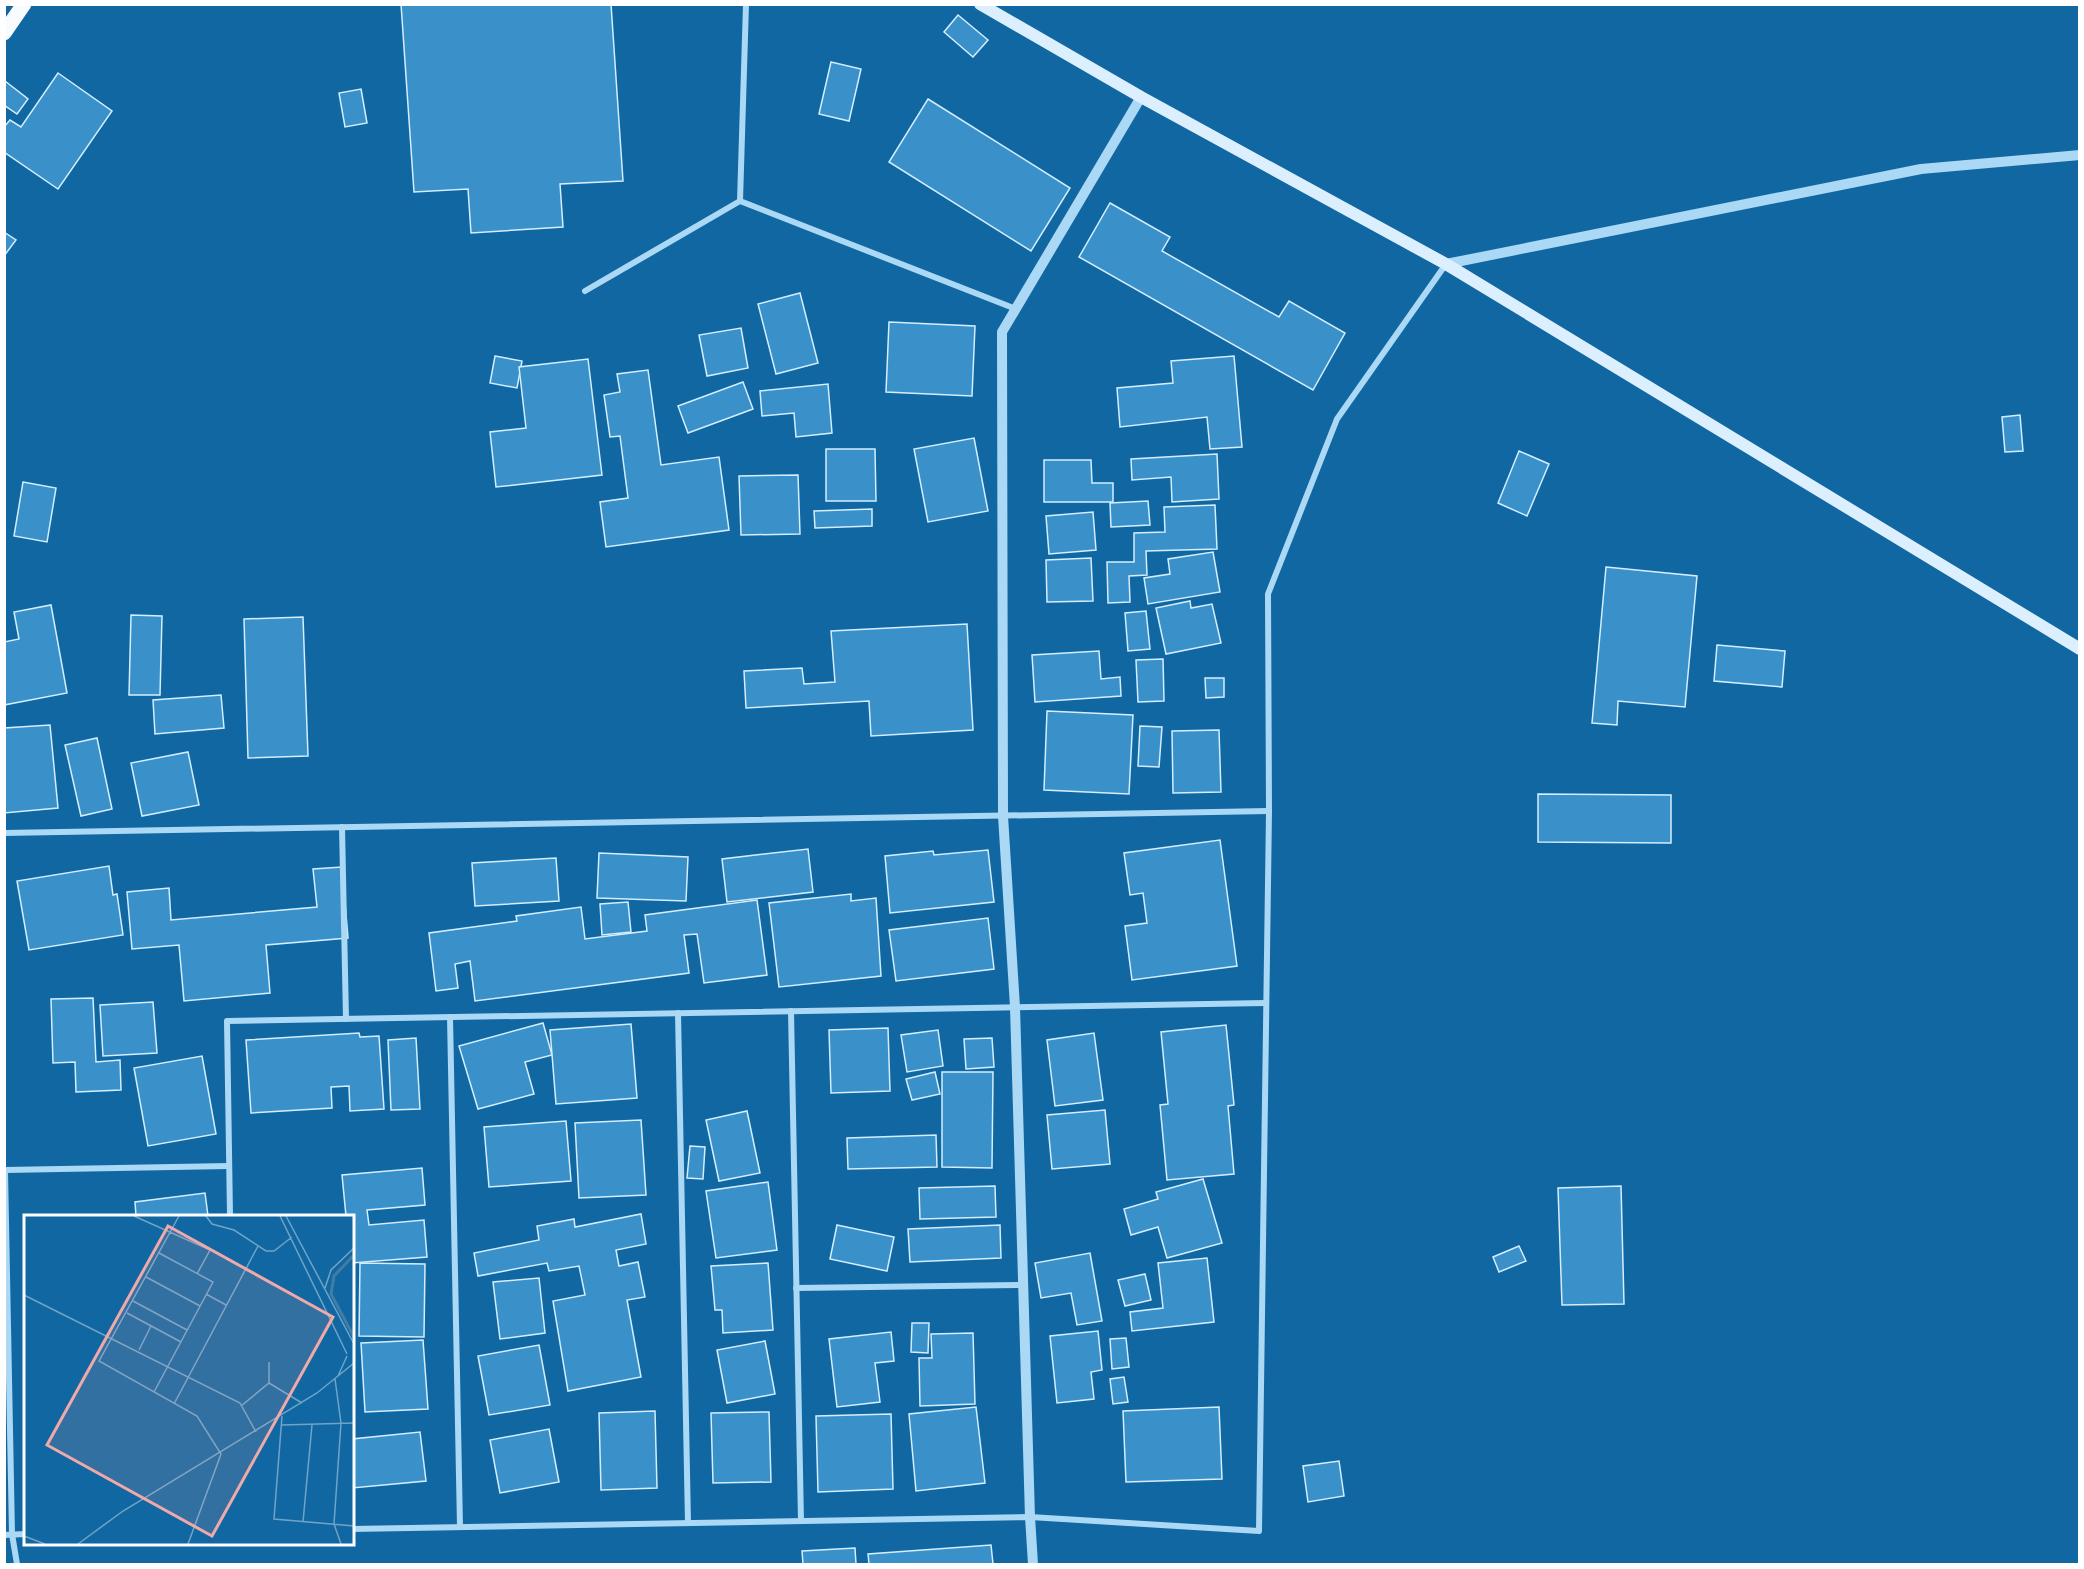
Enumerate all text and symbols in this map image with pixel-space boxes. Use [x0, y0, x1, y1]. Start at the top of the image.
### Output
inset map [24, 1215, 354, 1545]

